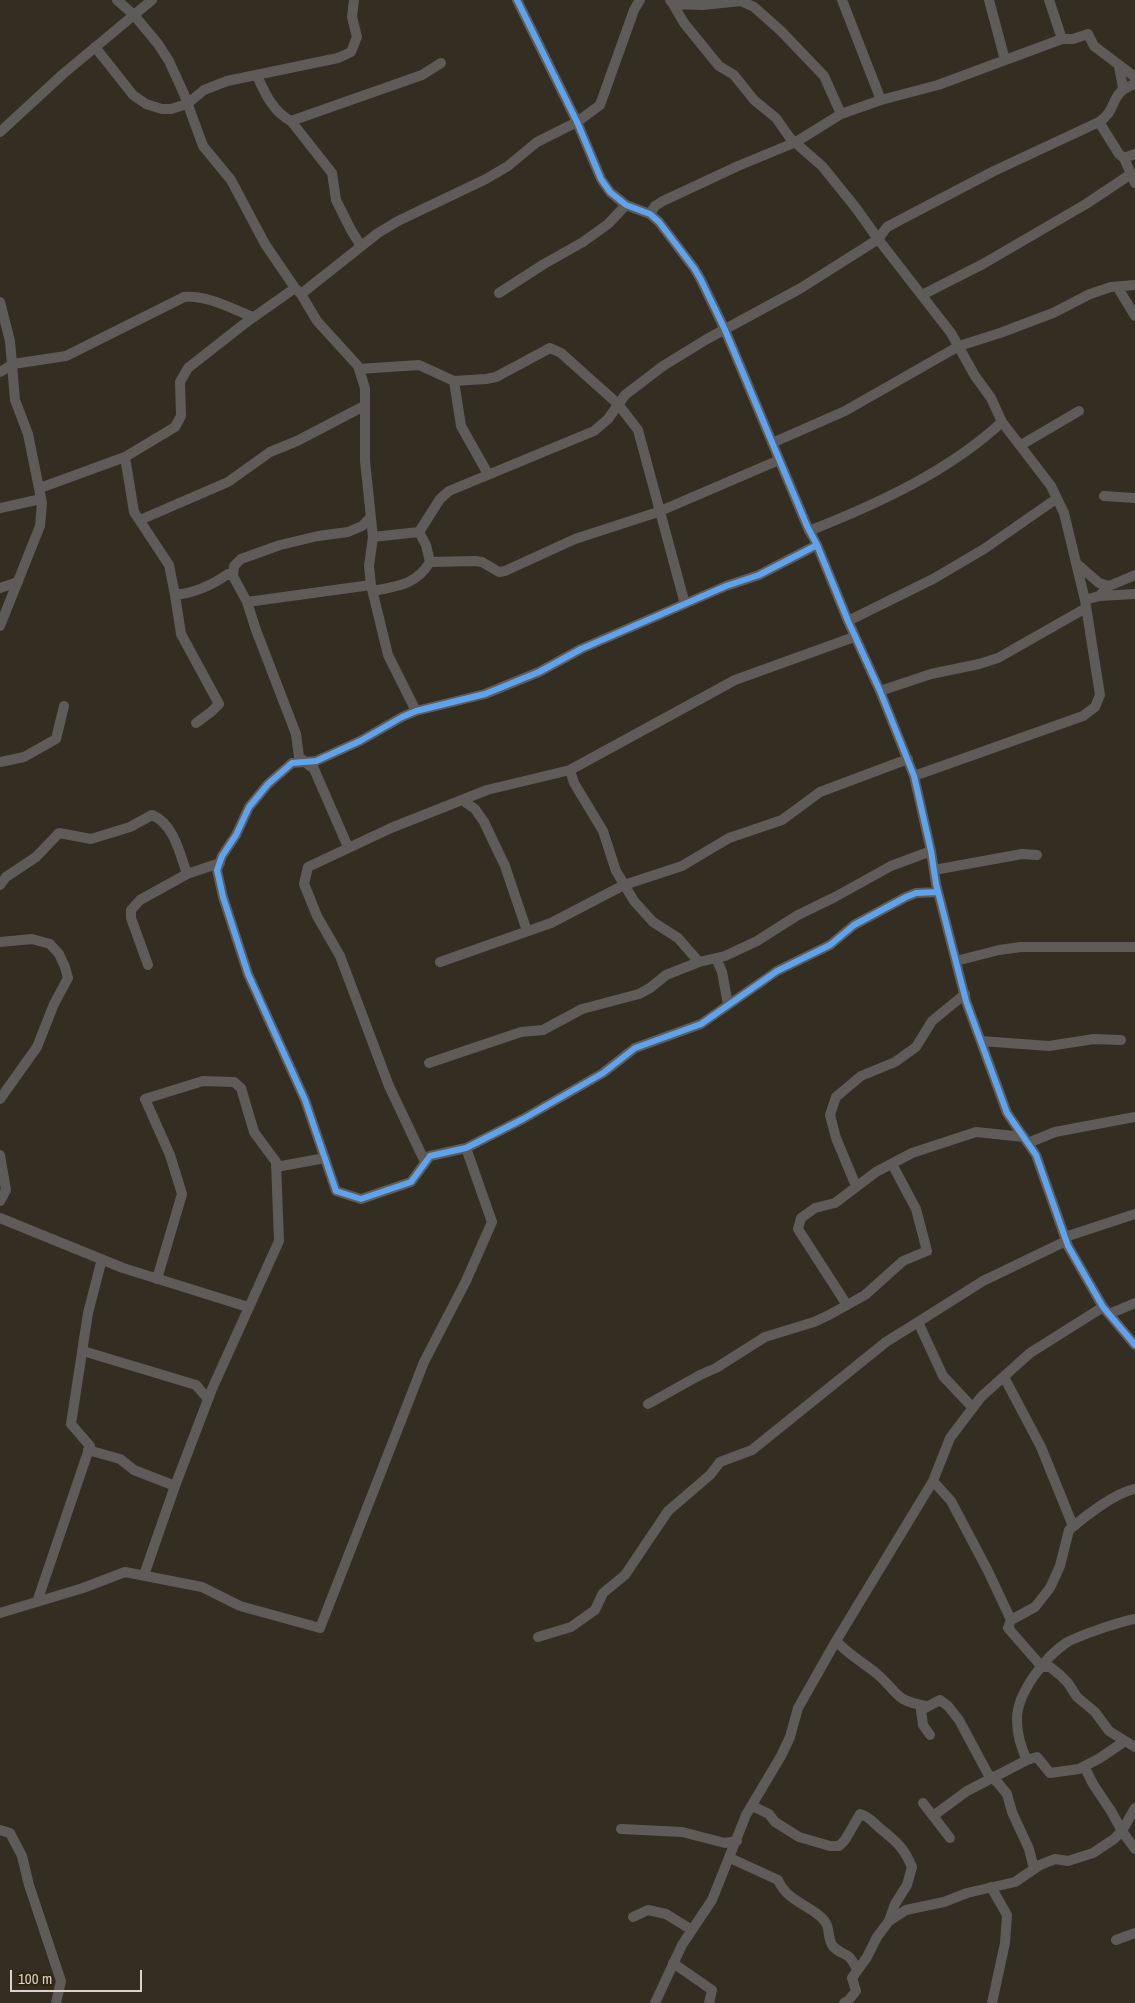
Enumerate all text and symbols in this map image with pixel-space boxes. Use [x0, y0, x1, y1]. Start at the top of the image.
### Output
scale bar [12, 1960, 145, 1992]
text: 100 m [18, 1968, 52, 1989]

